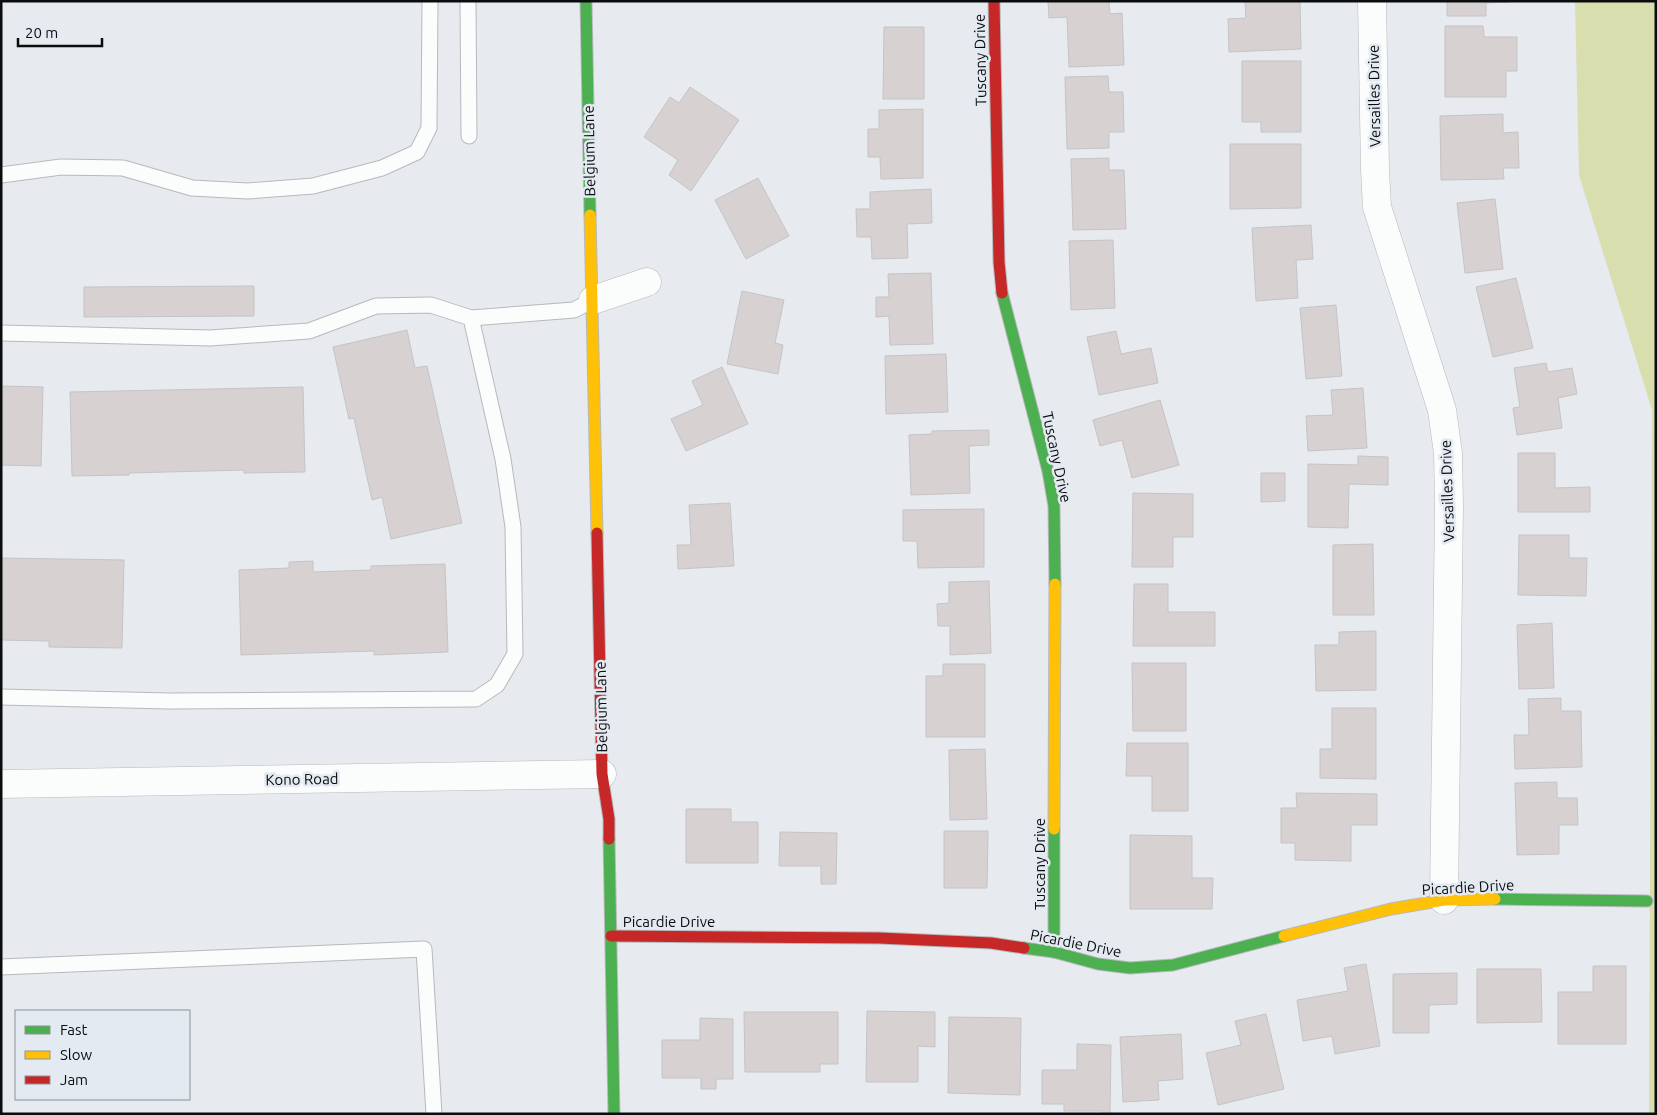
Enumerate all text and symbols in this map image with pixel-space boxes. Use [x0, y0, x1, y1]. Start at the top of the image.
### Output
street label: Tuscany Drive [971, 14, 989, 106]
scale bar [18, 15, 101, 47]
text: 20 m [25, 24, 58, 41]
street label: Versailles Drive [1365, 45, 1383, 147]
street label: Belgium Lane [580, 105, 598, 197]
street label: Tuscany Drive [1039, 410, 1075, 504]
street label: Versailles Drive [1437, 440, 1457, 542]
street label: Belgium Lane [592, 661, 610, 753]
street label: Kono Road [265, 770, 339, 788]
street label: Tuscany Drive [1031, 818, 1048, 910]
street label: Picardie Drive [1421, 876, 1515, 898]
street label: Picardie Drive [623, 913, 715, 930]
street label: Picardie Drive [1029, 926, 1123, 960]
legend [15, 1010, 190, 1100]
text: Fast [60, 1021, 88, 1038]
text: Slow [60, 1046, 93, 1063]
text: Jam [60, 1071, 88, 1088]

